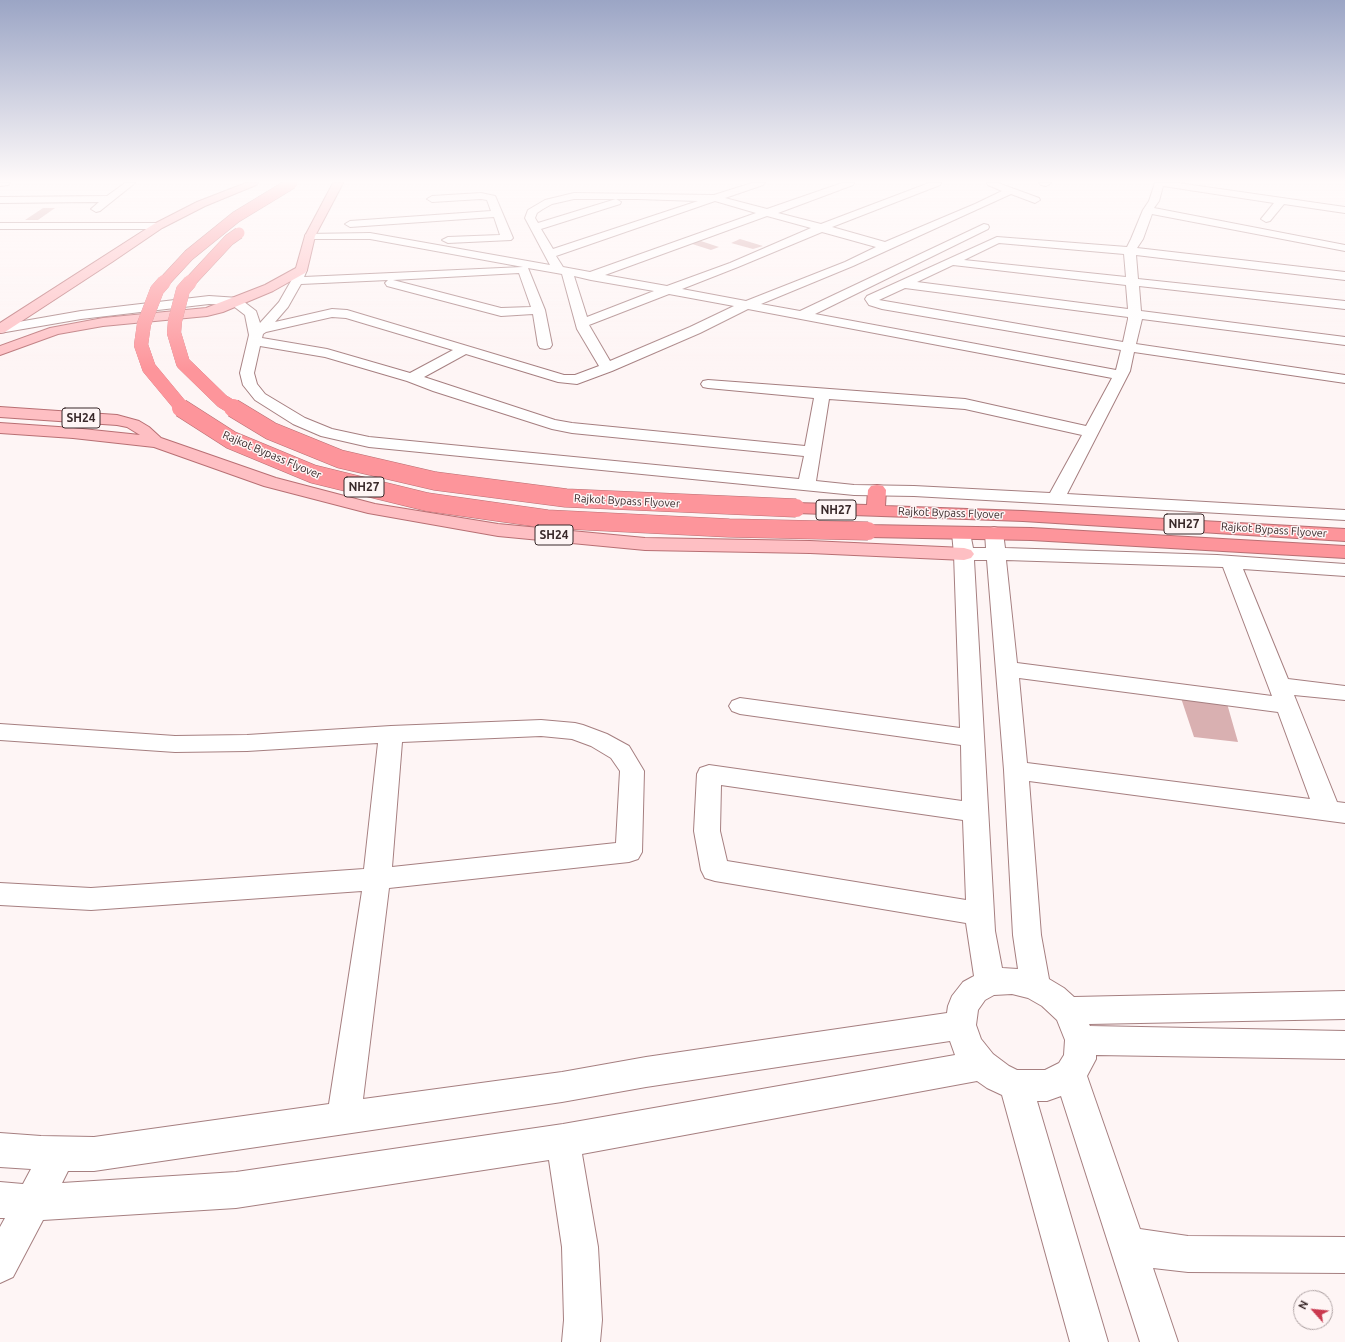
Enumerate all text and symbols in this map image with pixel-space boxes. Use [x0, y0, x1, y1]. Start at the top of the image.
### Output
road number: SH24 [62, 408, 100, 428]
street label: Rajkot Bypass Flyover [221, 428, 323, 482]
road number: NH27 [344, 477, 384, 497]
street label: Rajkot Bypass Flyover [574, 492, 680, 510]
road number: NH27 [816, 500, 856, 520]
street label: Rajkot Bypass Flyover [898, 505, 1004, 521]
road number: NH27 [1164, 514, 1204, 534]
street label: Rajkot Bypass Flyover [1221, 520, 1327, 540]
road number: SH24 [535, 525, 573, 545]
north arrow [1293, 1290, 1333, 1330]
text: N [1296, 1299, 1310, 1311]

